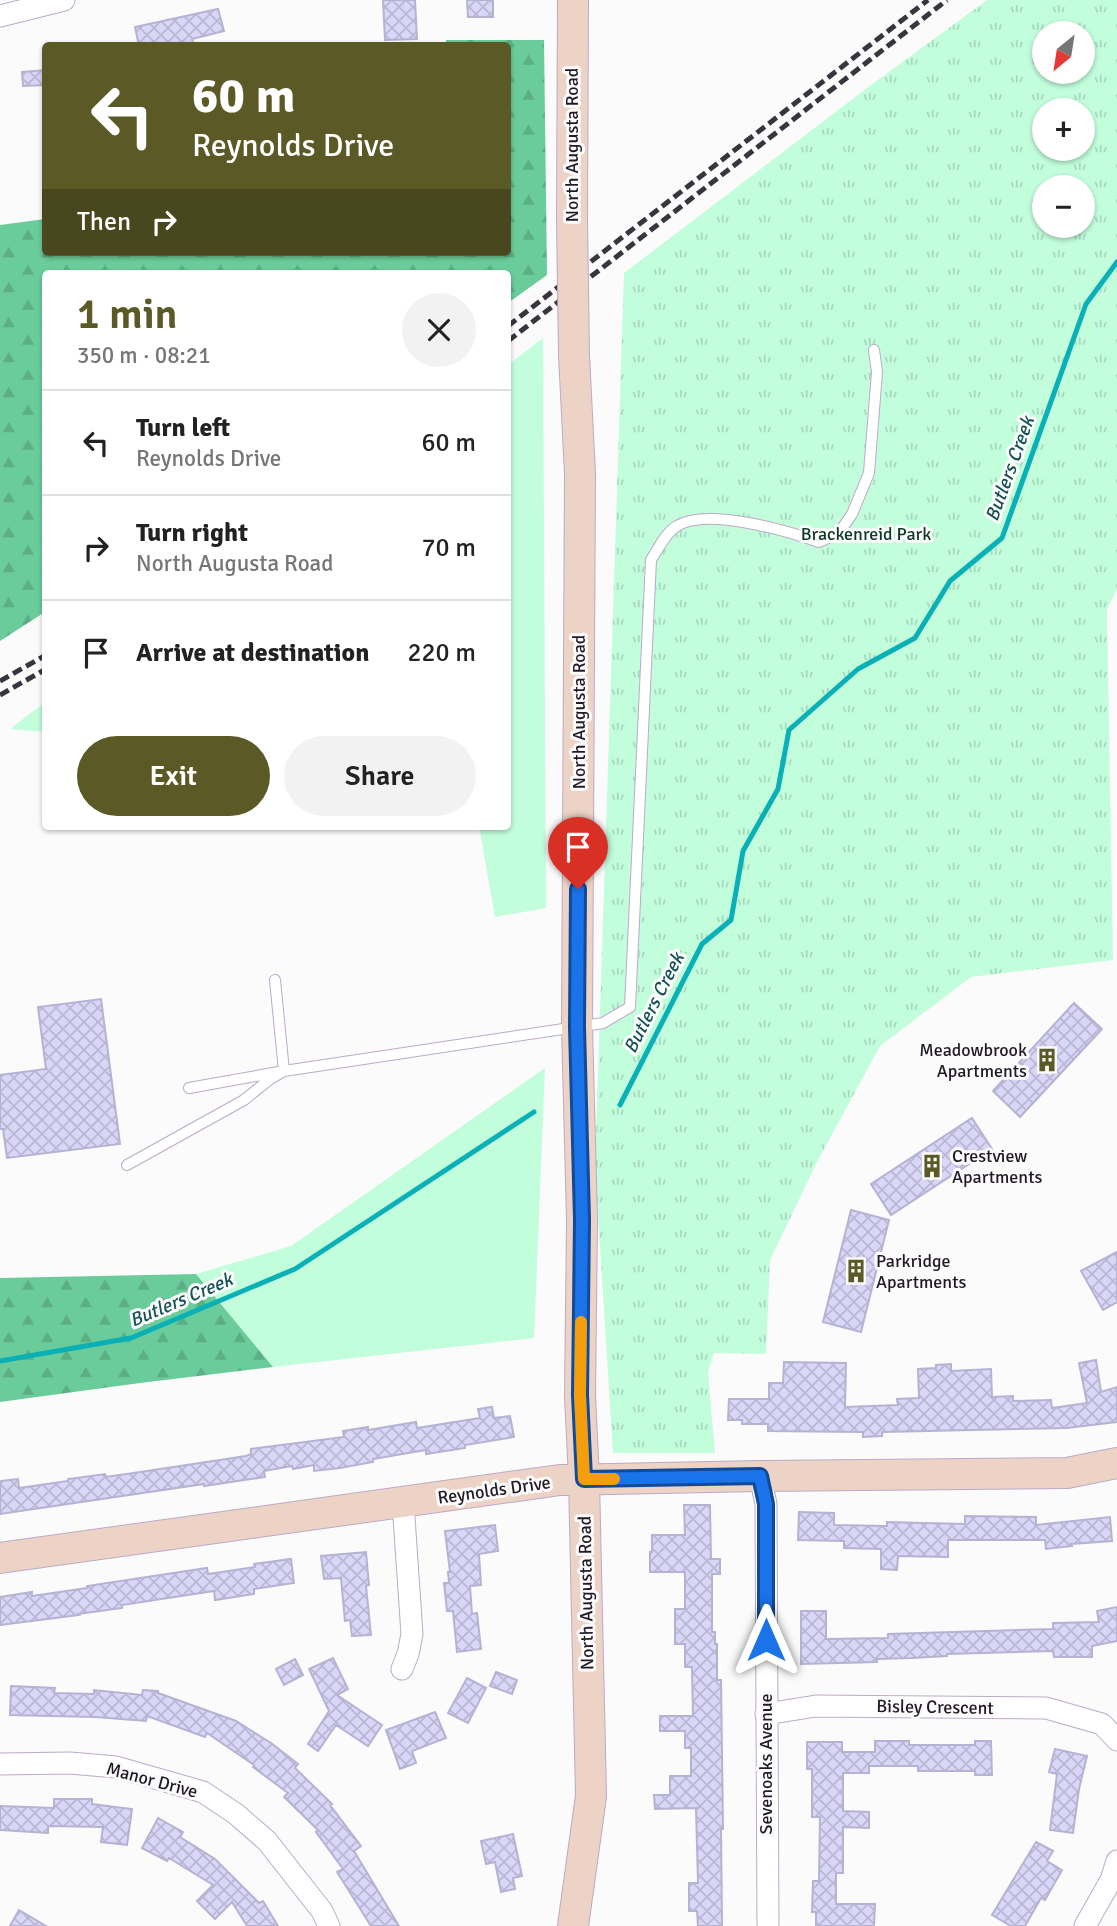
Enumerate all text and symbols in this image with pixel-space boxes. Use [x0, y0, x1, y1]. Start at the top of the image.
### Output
north arrow [1032, 21, 1096, 84]
map controls [1032, 21, 1095, 238]
text: 60 m [192, 66, 295, 126]
street label: North Augusta Road [561, 68, 583, 222]
icon: left [77, 70, 168, 161]
button: + [1032, 98, 1095, 161]
text: Reynolds Drive [192, 126, 394, 165]
button: − [1032, 175, 1095, 238]
icon: right [145, 203, 183, 241]
text: Then [77, 206, 131, 238]
text: 1 min [77, 289, 178, 340]
button: close [402, 293, 476, 367]
text: 350 m · 08:21 [77, 341, 211, 370]
text: Turn left [136, 412, 230, 444]
water label: Butlers Creek [980, 412, 1041, 525]
icon: left [77, 424, 115, 462]
text: 60 m [421, 427, 476, 459]
text: Reynolds Drive [136, 444, 281, 473]
text: Turn right [136, 517, 248, 549]
park label: Brackenreid Park [801, 523, 931, 545]
icon: right [77, 529, 115, 567]
text: 70 m [421, 532, 476, 564]
text: North Augusta Road [136, 549, 333, 578]
icon: arrive [77, 634, 115, 672]
street label: North Augusta Road [568, 635, 590, 789]
text: Arrive at destination [136, 637, 369, 669]
text: 220 m [407, 637, 476, 669]
button: Exit [77, 736, 270, 816]
button: Share [284, 736, 476, 816]
pin [548, 817, 608, 889]
icon: arrive [559, 828, 597, 866]
water label: Butlers Creek [618, 947, 690, 1057]
place label: Meadowbrook Apartments [919, 1039, 1027, 1082]
building icon: Meadowbrook Apartments [1033, 1046, 1061, 1074]
place label: Crestview Apartments [952, 1145, 1042, 1188]
building icon: Crestview Apartments [918, 1152, 946, 1180]
place label: Parkridge Apartments [876, 1250, 966, 1293]
building icon: Parkridge Apartments [842, 1257, 870, 1285]
water label: Butlers Creek [126, 1267, 237, 1332]
street label: Reynolds Drive [436, 1471, 552, 1509]
street label: North Augusta Road [574, 1516, 598, 1670]
position arrow [729, 1603, 803, 1677]
street label: Sevenoaks Avenue [755, 1693, 777, 1835]
street label: Bisley Crescent [876, 1695, 994, 1719]
street label: Manor Drive [104, 1757, 200, 1803]

